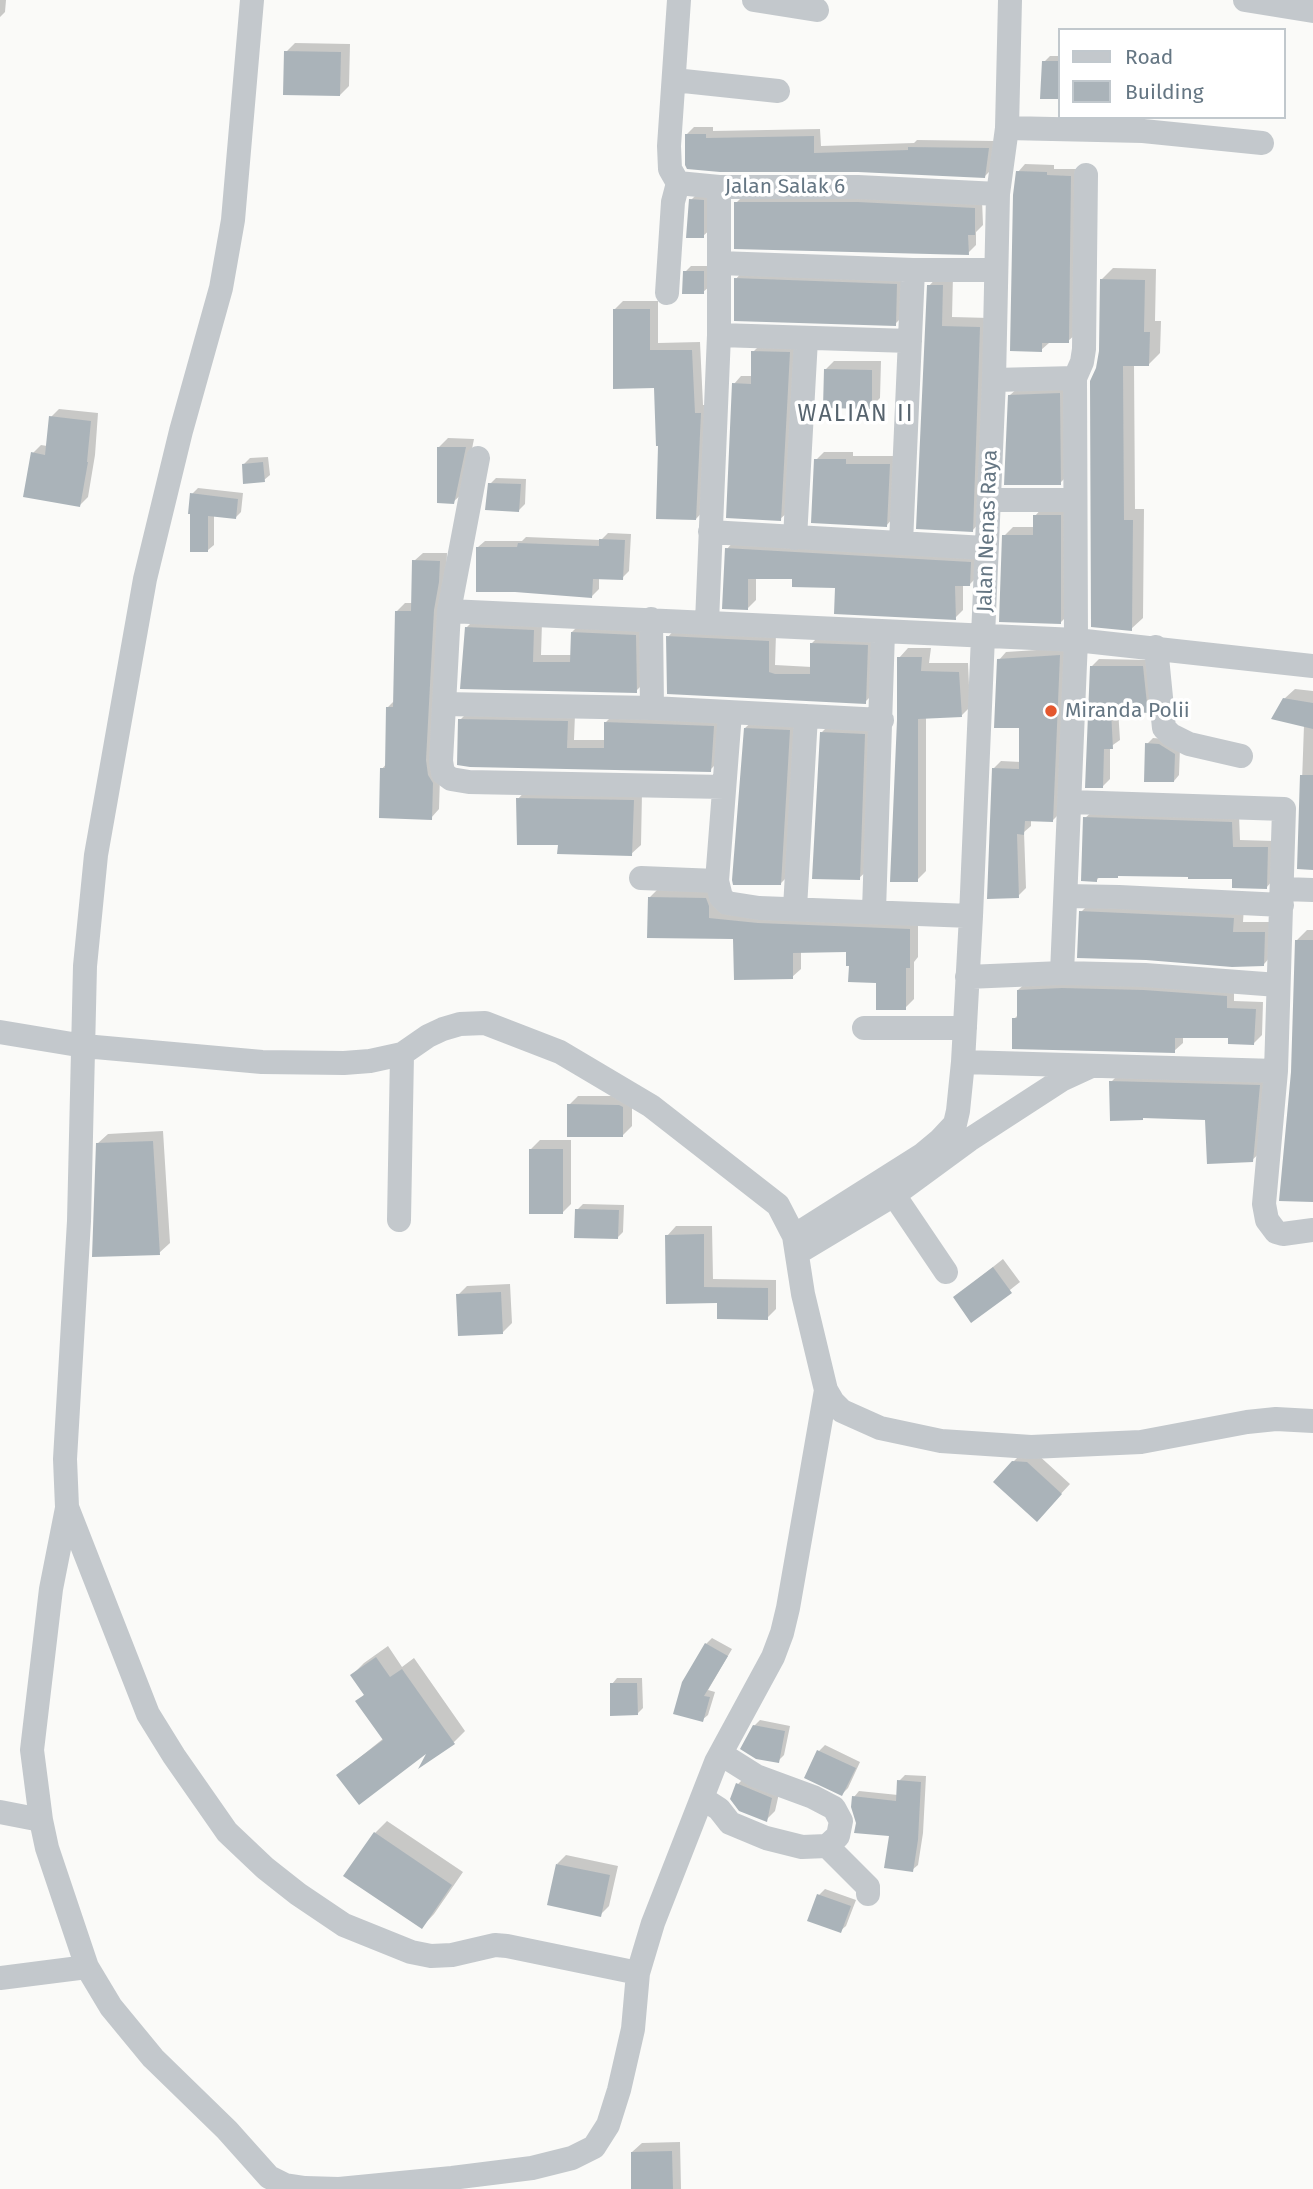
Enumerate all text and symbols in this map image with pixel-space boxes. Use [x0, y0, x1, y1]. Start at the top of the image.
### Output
legend [1058, 28, 1285, 119]
text: Road [1125, 44, 1173, 70]
text: Building [1125, 79, 1204, 105]
street label: Jalan Salak 6 [725, 174, 845, 200]
district label: WALIAN II [799, 401, 913, 429]
street label: Jalan Nenas Raya [973, 449, 1003, 613]
place label: Miranda Polii [1065, 698, 1190, 724]
marker: Miranda Polii [1043, 703, 1059, 719]

